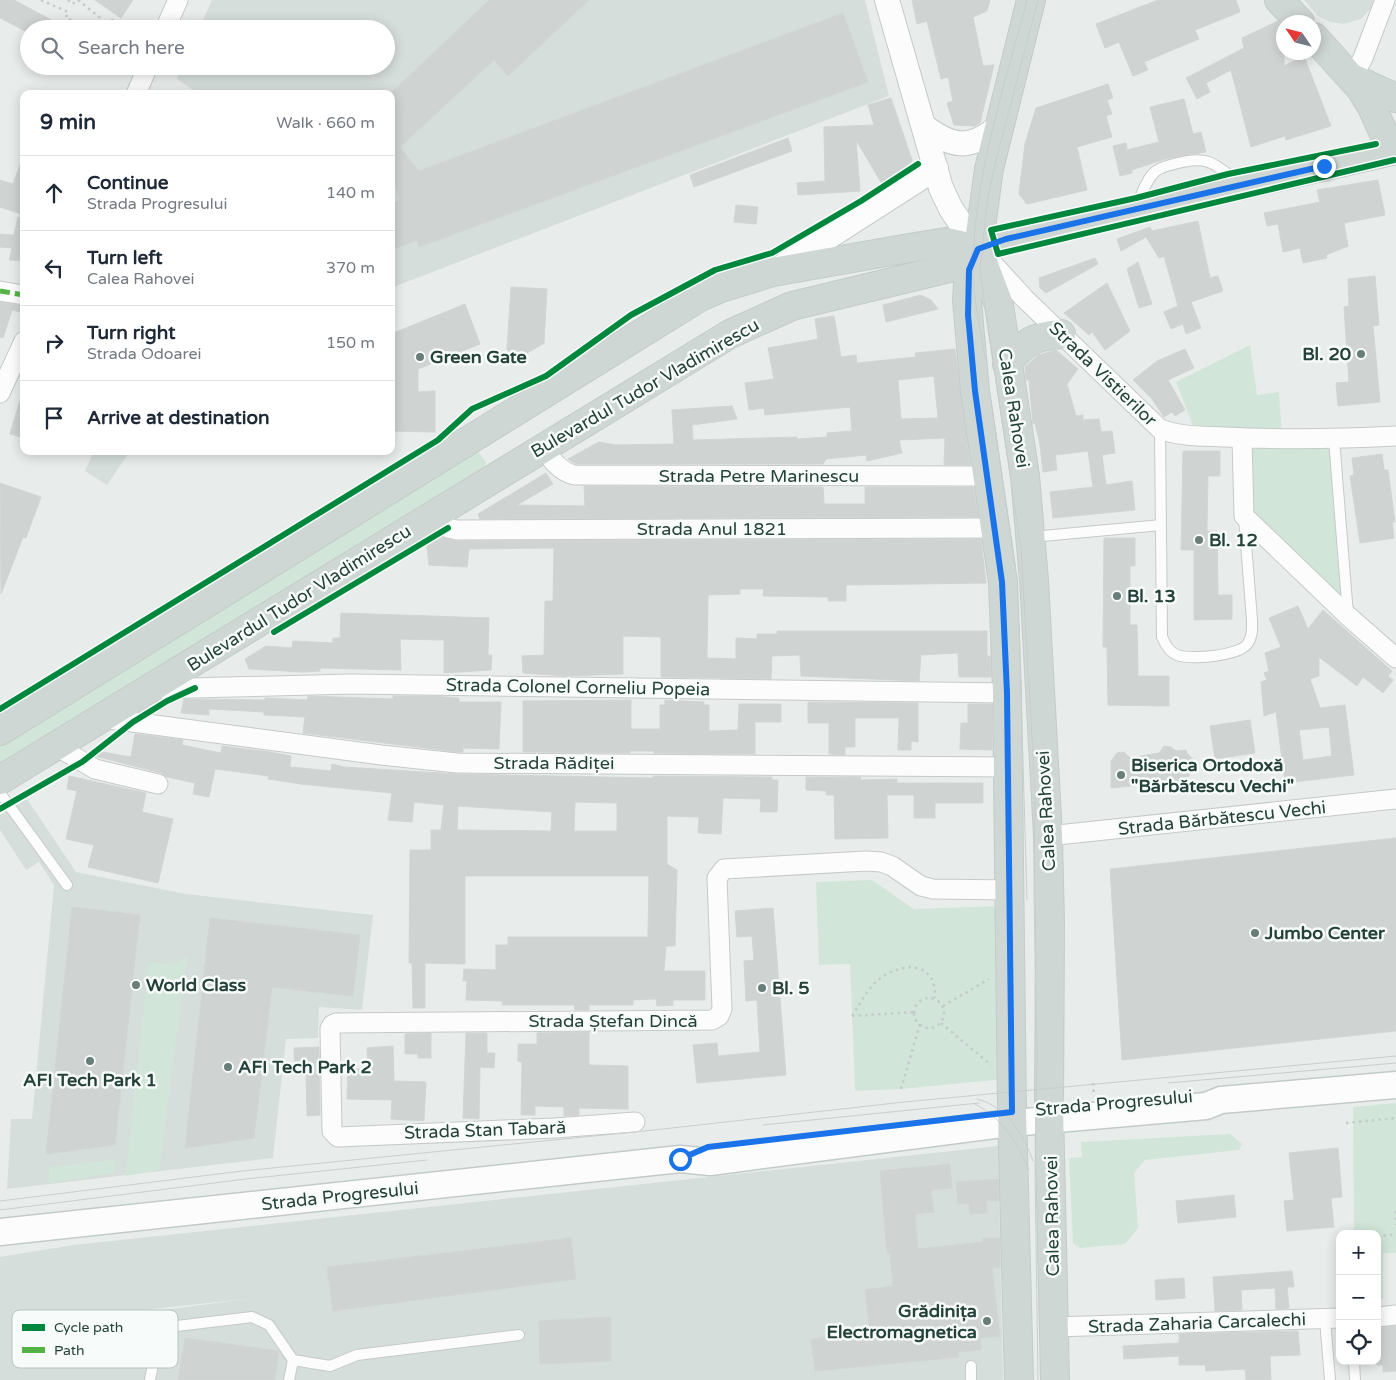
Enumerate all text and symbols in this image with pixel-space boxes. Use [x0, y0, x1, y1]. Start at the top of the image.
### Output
north arrow [1276, 15, 1321, 60]
search box [20, 20, 395, 75]
icon: search [38, 34, 66, 62]
text: Search here [78, 37, 185, 59]
text: 9 min [40, 110, 96, 135]
text: Walk · 660 m [276, 113, 375, 133]
route end [1313, 155, 1336, 178]
text: Continue [87, 172, 169, 194]
icon: ahead [40, 179, 68, 207]
text: 140 m [326, 183, 375, 203]
text: Strada Progresului [87, 194, 227, 214]
text: Turn left [87, 247, 163, 269]
icon: left [40, 254, 68, 282]
text: 370 m [326, 258, 375, 278]
text: Calea Rahovei [87, 269, 194, 289]
street label: Bulevardul Tudor Vladimirescu [527, 313, 763, 463]
street label: Strada Vistierilor [1045, 317, 1162, 431]
text: Turn right [87, 322, 175, 344]
icon: right [40, 329, 68, 357]
text: 150 m [326, 333, 375, 353]
place label: Bl. 20 [1302, 343, 1351, 365]
text: Strada Odoarei [87, 344, 201, 364]
place label: Green Gate [430, 346, 527, 368]
street label: Calea Rahovei [994, 347, 1034, 469]
marker: Bl. 20 [1355, 348, 1367, 360]
marker: Green Gate [414, 351, 426, 363]
icon: arrive [40, 404, 68, 432]
text: Arrive at destination [87, 407, 270, 429]
street label: Strada Petre Marinescu [659, 465, 859, 487]
street label: Strada Anul 1821 [637, 518, 787, 540]
street label: Bulevardul Tudor Vladimirescu [183, 520, 415, 676]
place label: Bl. 12 [1209, 529, 1258, 551]
marker: Bl. 12 [1193, 534, 1205, 546]
place label: Bl. 13 [1127, 585, 1176, 607]
marker: Bl. 13 [1111, 590, 1123, 602]
street label: Strada Colonel Corneliu Popeia [446, 674, 710, 700]
street label: Calea Rahovei [1032, 750, 1060, 872]
street label: Strada Rădiței [494, 752, 614, 774]
place label: Biserica Ortodoxă "Bărbătescu Vechi" [1131, 754, 1294, 797]
marker: Biserica Ortodoxă "Bărbătescu Vechi" [1115, 769, 1127, 781]
street label: Strada Bărbătescu Vechi [1117, 796, 1327, 840]
place label: Jumbo Center [1264, 922, 1386, 944]
marker: Jumbo Center [1249, 927, 1261, 939]
place label: World Class [146, 974, 246, 996]
place label: Bl. 5 [772, 977, 810, 999]
marker: World Class [130, 979, 142, 991]
marker: Bl. 5 [756, 982, 768, 994]
street label: Strada Ștefan Dincă [528, 1010, 698, 1032]
marker: AFI Tech Park 1 [84, 1055, 96, 1067]
place label: AFI Tech Park 2 [238, 1056, 372, 1078]
marker: AFI Tech Park 2 [222, 1061, 234, 1073]
place label: AFI Tech Park 1 [23, 1069, 157, 1091]
street label: Strada Progresului [1034, 1085, 1194, 1121]
street label: Strada Stan Tabară [404, 1116, 566, 1144]
route start [669, 1148, 692, 1171]
street label: Calea Rahovei [1040, 1155, 1064, 1277]
street label: Strada Progresului [260, 1177, 420, 1215]
map controls [1336, 1230, 1381, 1365]
button: + [1336, 1230, 1381, 1275]
button: − [1336, 1275, 1381, 1320]
place label: Grădinița Electromagnetica [827, 1300, 977, 1343]
street label: Strada Zaharia Carcalechi [1088, 1308, 1306, 1338]
legend [12, 1310, 178, 1368]
marker: Grădinița Electromagnetica [981, 1315, 993, 1327]
text: Cycle path [54, 1319, 123, 1336]
button: locate [1336, 1320, 1381, 1365]
text: Path [54, 1342, 85, 1359]

